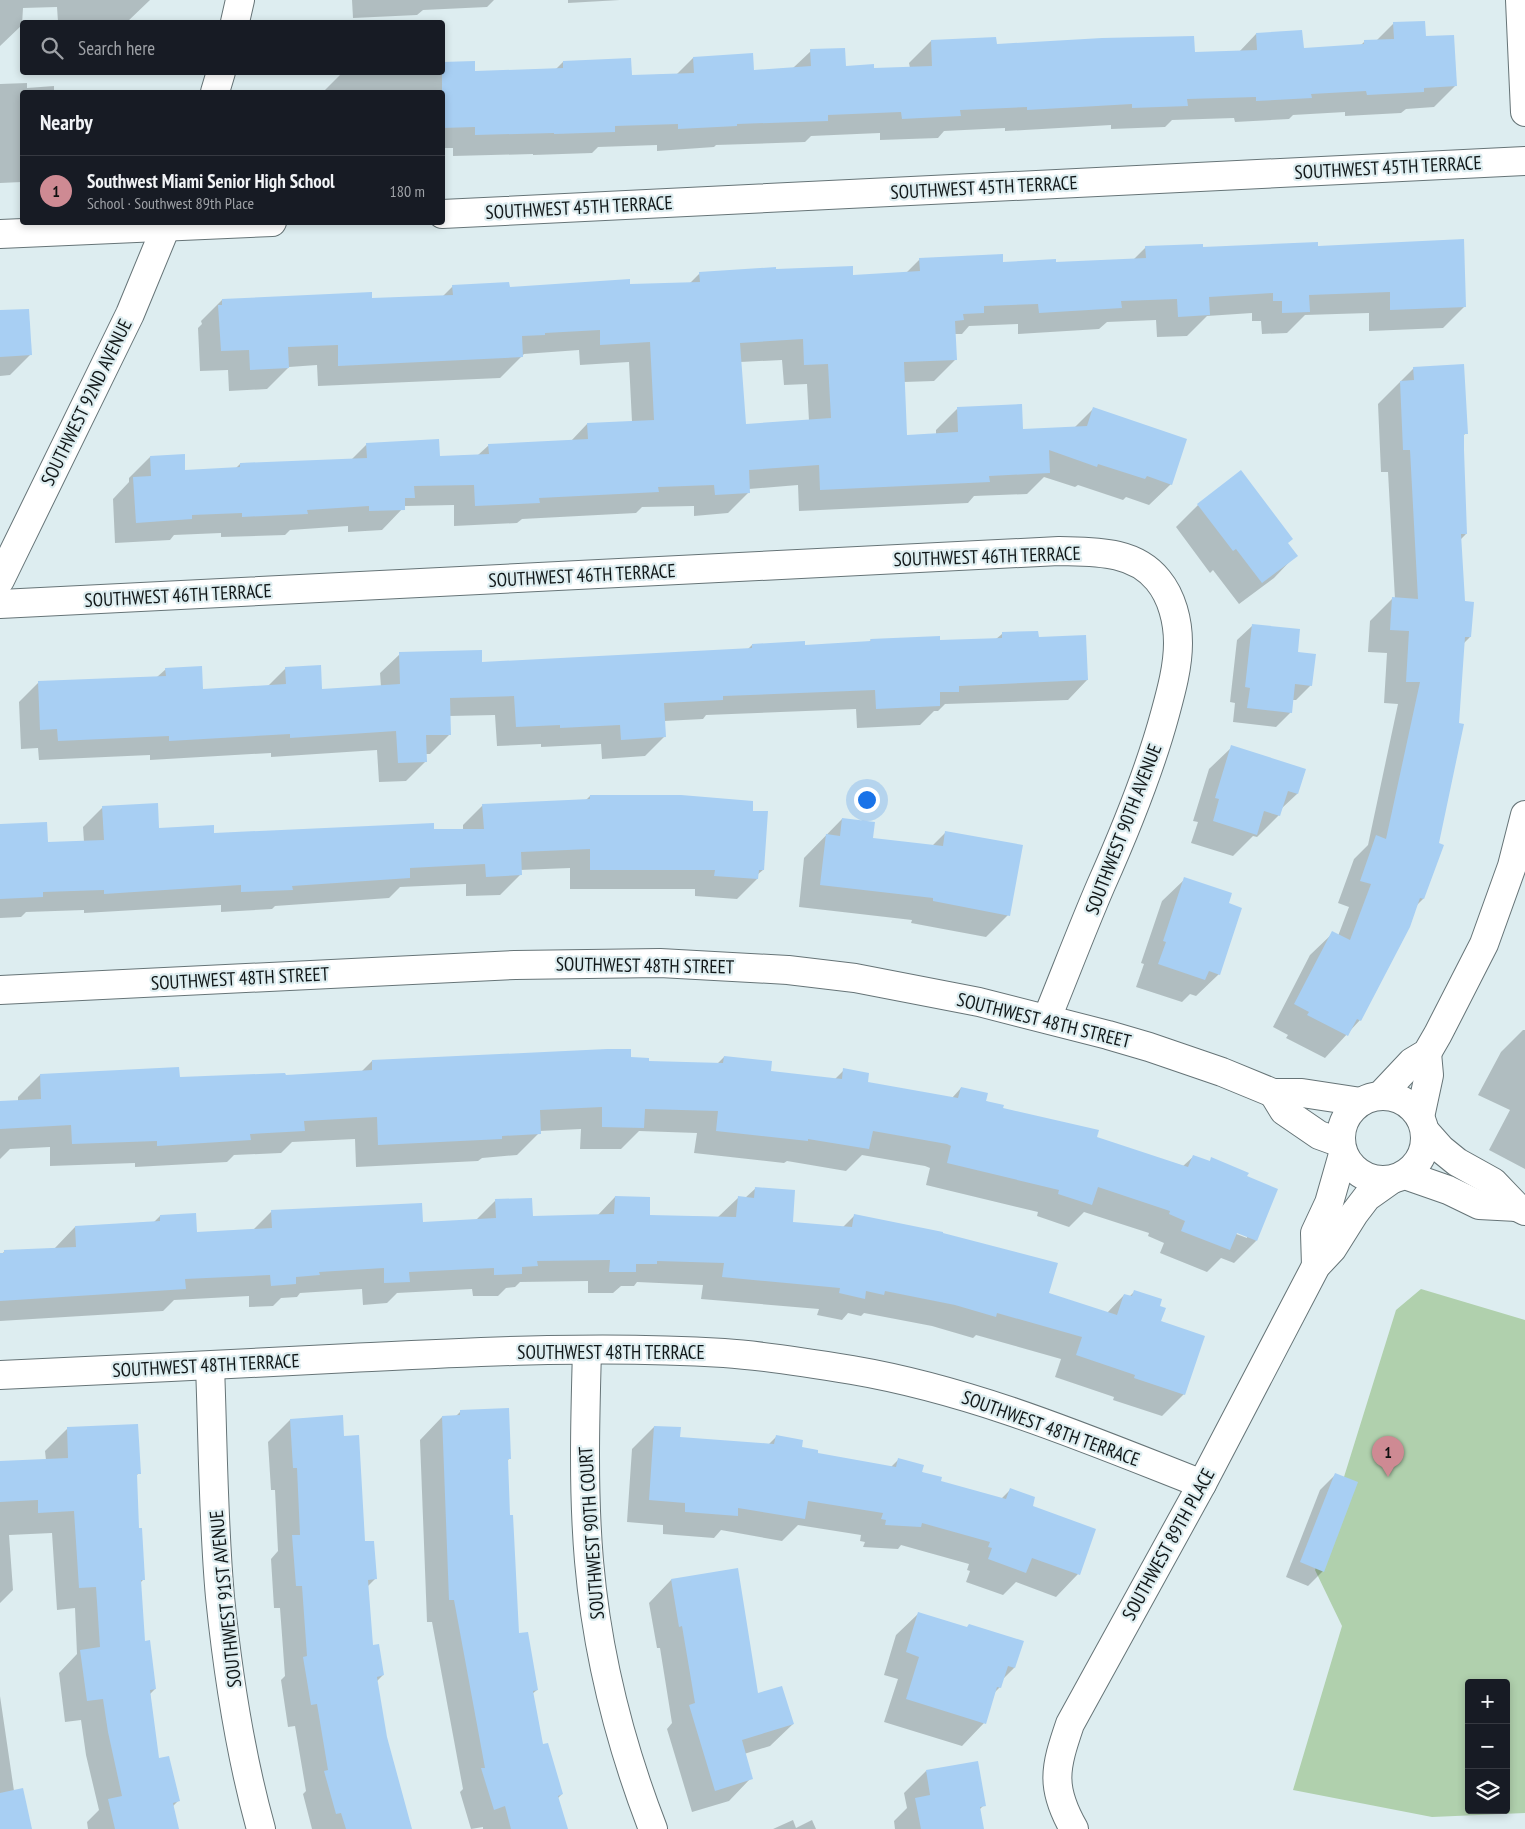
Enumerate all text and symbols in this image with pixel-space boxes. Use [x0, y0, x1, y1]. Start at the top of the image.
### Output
search box [20, 20, 445, 75]
icon: search [38, 34, 66, 62]
text: Search here [78, 36, 155, 60]
text: Nearby [40, 109, 93, 136]
street label: SOUTHWEST 45TH TERRACE [1294, 150, 1482, 184]
text: Southwest Miami Senior High School [87, 169, 335, 193]
street label: SOUTHWEST 45TH TERRACE [890, 170, 1078, 204]
text: 1 [52, 181, 60, 201]
text: 180 m [390, 181, 425, 201]
street label: SOUTHWEST 45TH TERRACE [485, 190, 673, 224]
text: School · Southwest 89th Place [87, 193, 254, 213]
street label: SOUTHWEST 92ND AVENUE [35, 315, 137, 489]
street label: SOUTHWEST 46TH TERRACE [893, 541, 1081, 571]
street label: SOUTHWEST 46TH TERRACE [488, 558, 676, 592]
street label: SOUTHWEST 46TH TERRACE [84, 578, 272, 612]
street label: SOUTHWEST 90TH AVENUE [1079, 740, 1167, 918]
your location [854, 787, 880, 813]
street label: SOUTHWEST 48TH STREET [556, 951, 735, 979]
street label: SOUTHWEST 48TH STREET [150, 961, 330, 995]
street label: SOUTHWEST 48TH STREET [955, 987, 1134, 1053]
street label: SOUTHWEST 48TH TERRACE [517, 1340, 705, 1364]
street label: SOUTHWEST 48TH TERRACE [112, 1348, 300, 1382]
street label: SOUTHWEST 48TH TERRACE [959, 1385, 1143, 1471]
pin: 1 [1372, 1436, 1404, 1477]
street label: SOUTHWEST 90TH COURT [573, 1445, 609, 1620]
street label: SOUTHWEST 89TH PLACE [1116, 1464, 1220, 1624]
street label: SOUTHWEST 91ST AVENUE [204, 1509, 246, 1689]
map controls [1465, 1679, 1510, 1814]
button: + [1465, 1679, 1510, 1724]
button: − [1465, 1724, 1510, 1769]
button: layers [1465, 1769, 1510, 1814]

